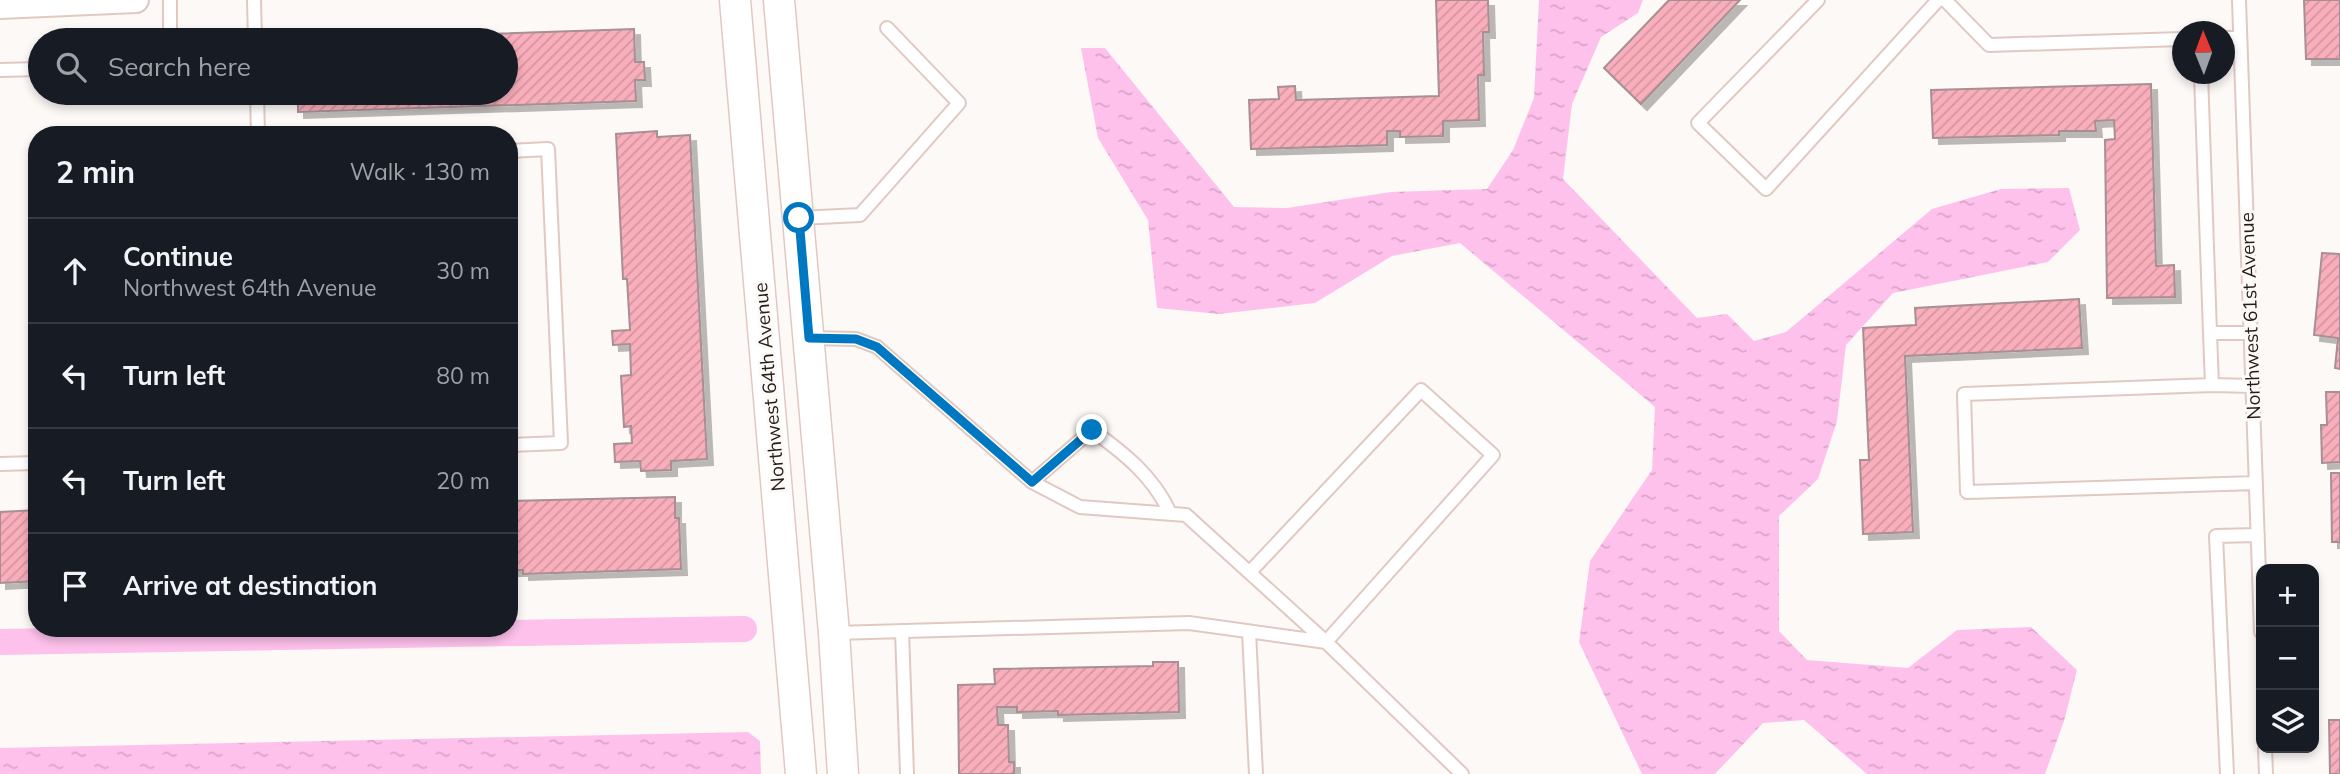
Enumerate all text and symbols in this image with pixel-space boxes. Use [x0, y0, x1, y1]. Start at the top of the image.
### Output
north arrow [2172, 21, 2235, 84]
search box [28, 28, 518, 105]
icon: search [52, 48, 90, 86]
text: Search here [108, 50, 251, 83]
text: 2 min [56, 153, 135, 191]
text: Walk · 130 m [350, 157, 490, 186]
route start [783, 202, 814, 233]
street label: Northwest 61st Avenue [2234, 212, 2266, 420]
text: Continue [123, 240, 233, 273]
icon: ahead [56, 252, 94, 290]
text: 30 m [436, 256, 490, 285]
text: Northwest 64th Avenue [123, 273, 377, 302]
street label: Northwest 64th Avenue [748, 282, 790, 492]
icon: left [56, 357, 94, 395]
text: Turn left [123, 359, 225, 392]
text: 80 m [436, 361, 490, 390]
route end [1076, 414, 1107, 445]
icon: left [56, 462, 94, 500]
text: Turn left [123, 464, 225, 497]
text: 20 m [436, 466, 490, 495]
map controls [2256, 564, 2319, 753]
button: + [2256, 564, 2319, 627]
icon: arrive [56, 567, 94, 605]
text: Arrive at destination [123, 569, 378, 602]
button: − [2256, 627, 2319, 690]
button: layers [2256, 690, 2319, 753]

